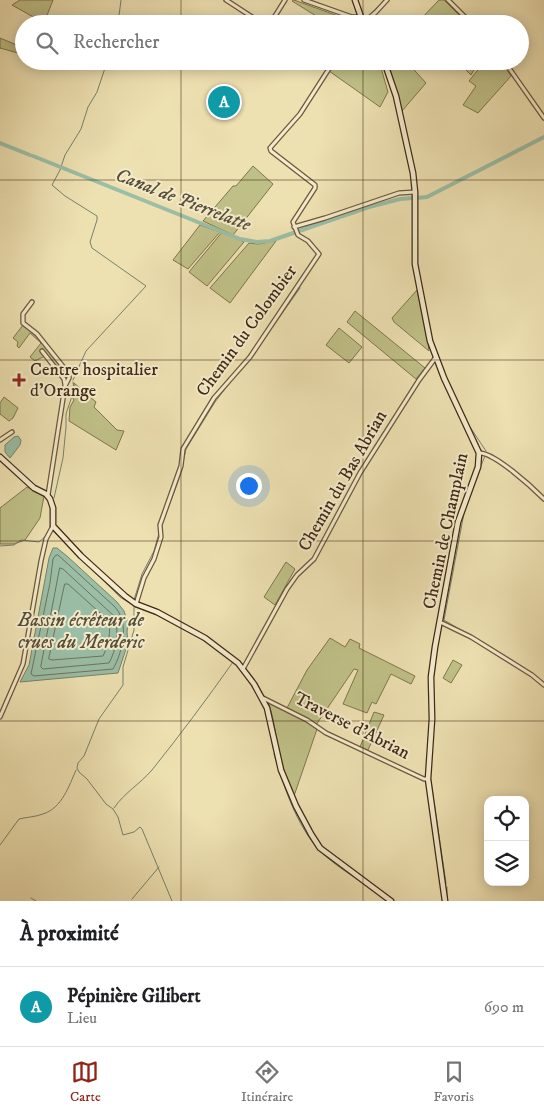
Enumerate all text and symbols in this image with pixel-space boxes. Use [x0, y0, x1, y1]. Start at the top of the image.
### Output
search box [15, 15, 529, 70]
icon: search [33, 29, 61, 57]
text: Rechercher [73, 31, 159, 54]
pin: A [208, 83, 240, 121]
water label: Canal de Pierrelatte [112, 164, 254, 237]
street label: Chemin du Colombier [192, 261, 302, 401]
place label: Centre hospitalier d'Orange [30, 359, 158, 402]
marker: Centre hospitalier d'Orange [12, 373, 26, 387]
street label: Chemin du Bas Abrian [294, 406, 393, 555]
street label: Chemin de Champlain [419, 450, 473, 611]
your location [236, 473, 262, 499]
water label: Bassin écrêteur de crues du Merderic [17, 609, 145, 654]
street label: Traverse d'Abrian [291, 687, 414, 765]
map controls [484, 796, 529, 886]
button: locate [484, 796, 529, 841]
button: layers [484, 841, 529, 886]
text: À proximité [20, 921, 119, 947]
text: Pépinière Gilibert [67, 985, 200, 1008]
text: A [31, 997, 41, 1017]
text: 690 m [484, 997, 524, 1017]
text: Lieu [67, 1008, 97, 1028]
tab: Carte [70, 1058, 101, 1106]
tab: Itinéraire [241, 1058, 293, 1106]
tab: Favoris [433, 1058, 474, 1106]

